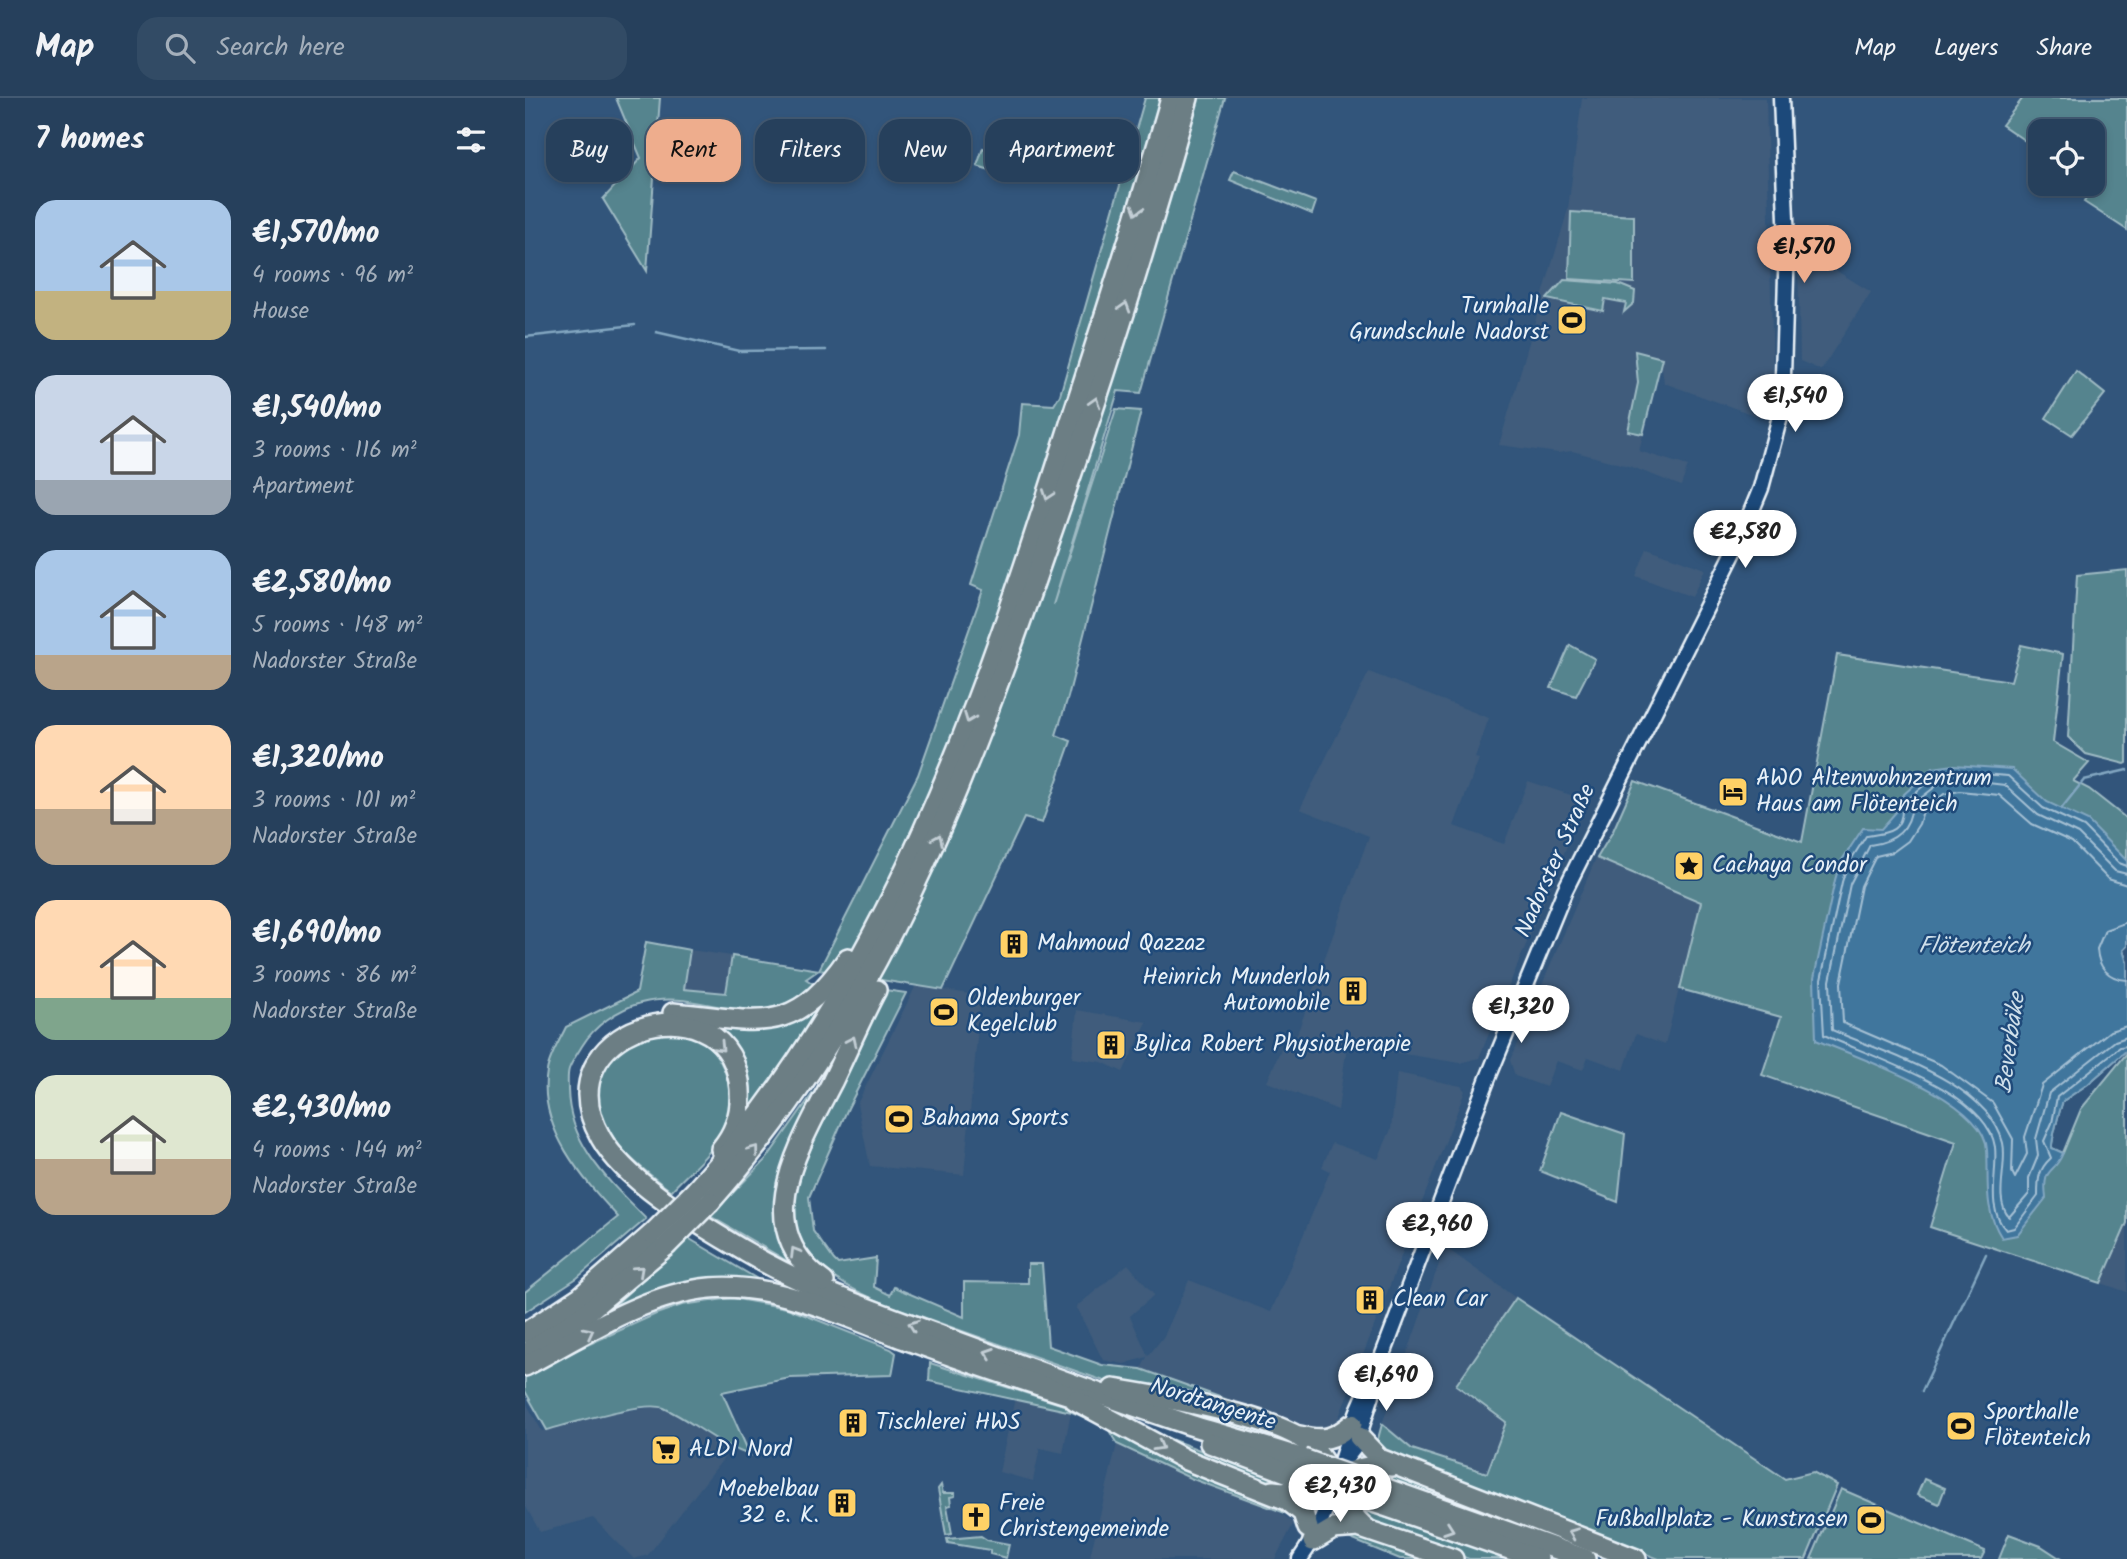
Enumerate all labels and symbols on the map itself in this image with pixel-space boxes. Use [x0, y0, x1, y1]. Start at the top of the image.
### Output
one-way arrow [1131, 204, 1146, 216]
pin: €1,570 [1747, 226, 1861, 285]
place label: Turnhalle Grundschule Nadorst [1349, 289, 1550, 351]
one-way arrow [1116, 301, 1131, 313]
sports icon: Turnhalle Grundschule Nadorst [1555, 303, 1589, 337]
pin: €1,540 [1738, 374, 1852, 434]
one-way arrow [1087, 396, 1101, 409]
one-way arrow [1042, 489, 1056, 501]
pin: €2,580 [1688, 510, 1802, 570]
one-way arrow [963, 711, 977, 723]
place label: AWO Altenwohnzentrum Haus am Flötenteich [1756, 761, 1992, 823]
hotel icon: AWO Altenwohnzentrum Haus am Flötenteich [1716, 775, 1750, 809]
street label: Nadorster Straße [1506, 778, 1606, 944]
one-way arrow [930, 834, 944, 846]
place label: Cachaya Condor [1712, 848, 1868, 884]
place icon: Cachaya Condor [1672, 849, 1706, 883]
place label: Mahmoud Qazzaz [1037, 926, 1205, 962]
building icon: Mahmoud Qazzaz [997, 927, 1031, 961]
water label: Flötenteich [1918, 927, 2032, 966]
place label: Heinrich Munderloh Automobile [1142, 960, 1330, 1022]
building icon: Heinrich Munderloh Automobile [1336, 974, 1370, 1008]
place label: Oldenburger Kegelclub [967, 981, 1082, 1043]
pin: €1,320 [1464, 986, 1578, 1045]
water label: Beverbäke [1985, 988, 2038, 1096]
sports icon: Oldenburger Kegelclub [927, 995, 961, 1029]
place label: Bylica Robert Physiotherapie [1134, 1027, 1411, 1063]
building icon: Bylica Robert Physiotherapie [1094, 1028, 1128, 1062]
one-way arrow [844, 1036, 858, 1048]
one-way arrow [712, 1039, 724, 1052]
place label: Bahama Sports [922, 1101, 1069, 1137]
sports icon: Bahama Sports [882, 1102, 916, 1136]
one-way arrow [745, 1145, 758, 1158]
pin: €2,960 [1380, 1202, 1494, 1262]
one-way arrow [791, 1246, 804, 1259]
one-way arrow [631, 1266, 644, 1278]
place label: Clean Car [1393, 1282, 1489, 1318]
building icon: Clean Car [1353, 1283, 1387, 1317]
one-way arrow [907, 1320, 919, 1334]
one-way arrow [582, 1327, 594, 1341]
one-way arrow [983, 1347, 995, 1361]
pin: €1,690 [1329, 1354, 1443, 1413]
street label: Nordtangente [1146, 1369, 1280, 1441]
place label: Sporthalle Flötenteich [1984, 1395, 2091, 1457]
place label: Tischlerei HWS [876, 1405, 1020, 1441]
building icon: Tischlerei HWS [836, 1406, 870, 1440]
sports icon: Sporthalle Flötenteich [1944, 1409, 1978, 1443]
place label: ALDI Nord [689, 1432, 792, 1468]
supermarket icon: ALDI Nord [649, 1433, 683, 1467]
one-way arrow [1151, 1438, 1164, 1451]
pin: €2,430 [1283, 1464, 1397, 1524]
place label: Moebelbau 32 e. K. [718, 1472, 819, 1534]
building icon: Moebelbau 32 e. K. [825, 1486, 859, 1520]
place label: Freie Christengemeinde [999, 1486, 1169, 1548]
church icon: Freie Christengemeinde [959, 1500, 993, 1534]
place label: Fußballplatz - Kunstrasen [1595, 1502, 1848, 1538]
sports icon: Fußballplatz - Kunstrasen [1854, 1503, 1888, 1537]
one-way arrow [1443, 1521, 1455, 1535]
one-way arrow [1568, 1527, 1580, 1541]

